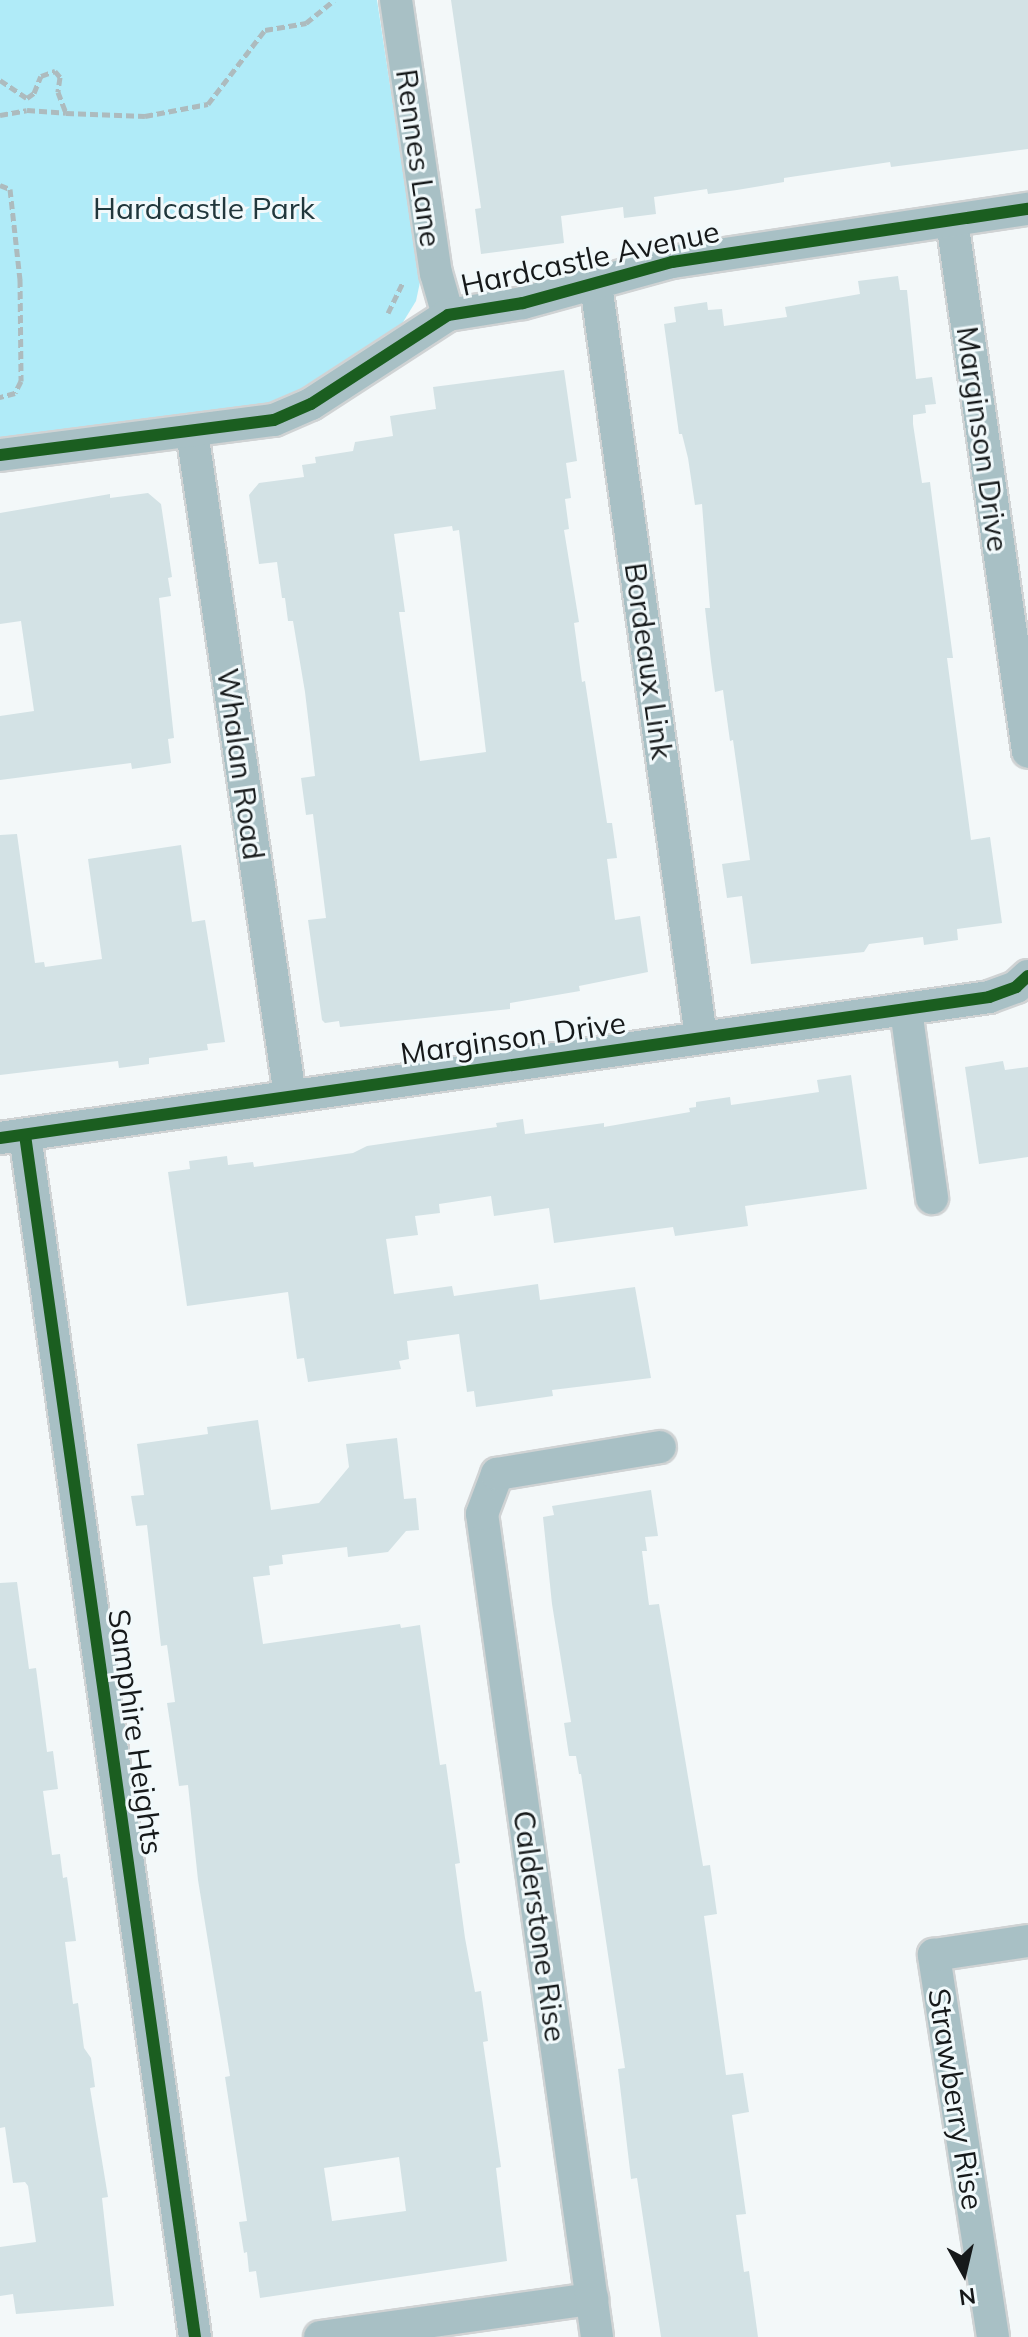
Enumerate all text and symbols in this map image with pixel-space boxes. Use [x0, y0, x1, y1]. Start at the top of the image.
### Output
street label: Rennes Lane [389, 67, 449, 249]
park label: Hardcastle Park [93, 190, 315, 226]
street label: Hardcastle Avenue [457, 213, 723, 303]
street label: Marginson Drive [949, 324, 1017, 554]
street label: Bordeaux Link [617, 560, 681, 762]
street label: Whalan Road [210, 666, 272, 862]
street label: Marginson Drive [398, 1004, 628, 1072]
street label: Samphire Heights [101, 1607, 171, 1857]
street label: Calderstone Rise [506, 1808, 574, 2044]
street label: Strawberry Rise [921, 1986, 991, 2212]
north arrow [924, 2233, 1004, 2313]
text: N [957, 2282, 978, 2312]

